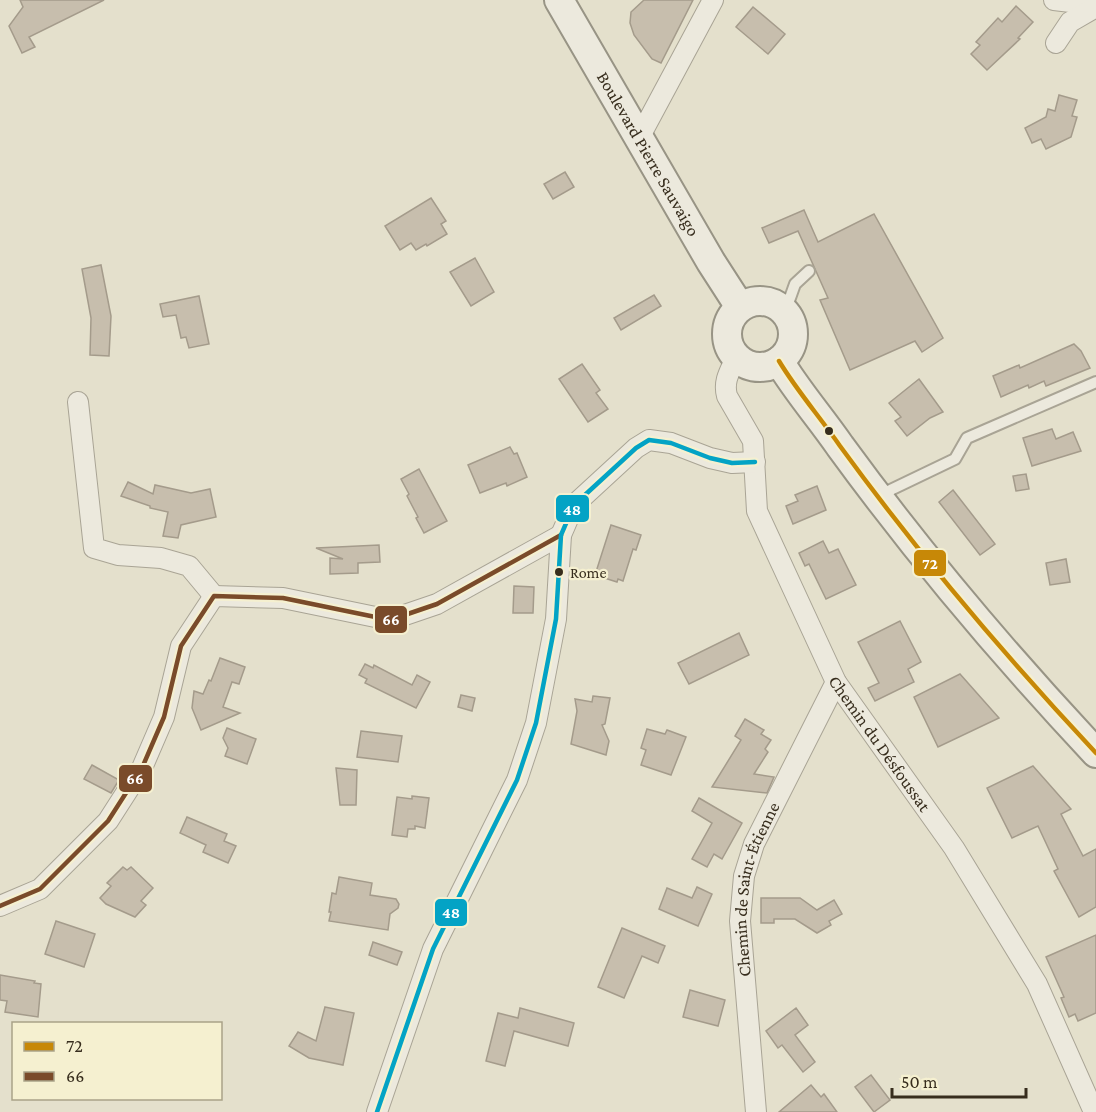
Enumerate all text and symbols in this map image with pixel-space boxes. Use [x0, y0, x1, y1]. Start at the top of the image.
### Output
street label: Boulevard Pierre Sauvaigo [593, 68, 704, 240]
unlabelled marker [823, 425, 835, 437]
line badge: 48 [555, 494, 590, 523]
text: 48 [563, 501, 581, 518]
line badge: 72 [913, 549, 947, 577]
text: 72 [922, 555, 938, 572]
place label: Rome [570, 564, 607, 581]
marker: Rome [553, 566, 565, 578]
line badge: 66 [374, 605, 408, 634]
text: 66 [382, 611, 400, 628]
street label: Chemin du Désfoussat [825, 673, 935, 816]
line badge: 66 [118, 764, 153, 793]
text: 66 [126, 770, 144, 787]
street label: Chemin de Saint-Étienne [730, 799, 784, 977]
line badge: 48 [434, 898, 468, 927]
text: 48 [442, 904, 460, 921]
legend [12, 1022, 222, 1100]
text: 72 [66, 1036, 83, 1056]
scale bar [892, 1061, 1026, 1099]
text: 66 [66, 1066, 84, 1086]
text: 50 m [901, 1072, 938, 1092]

